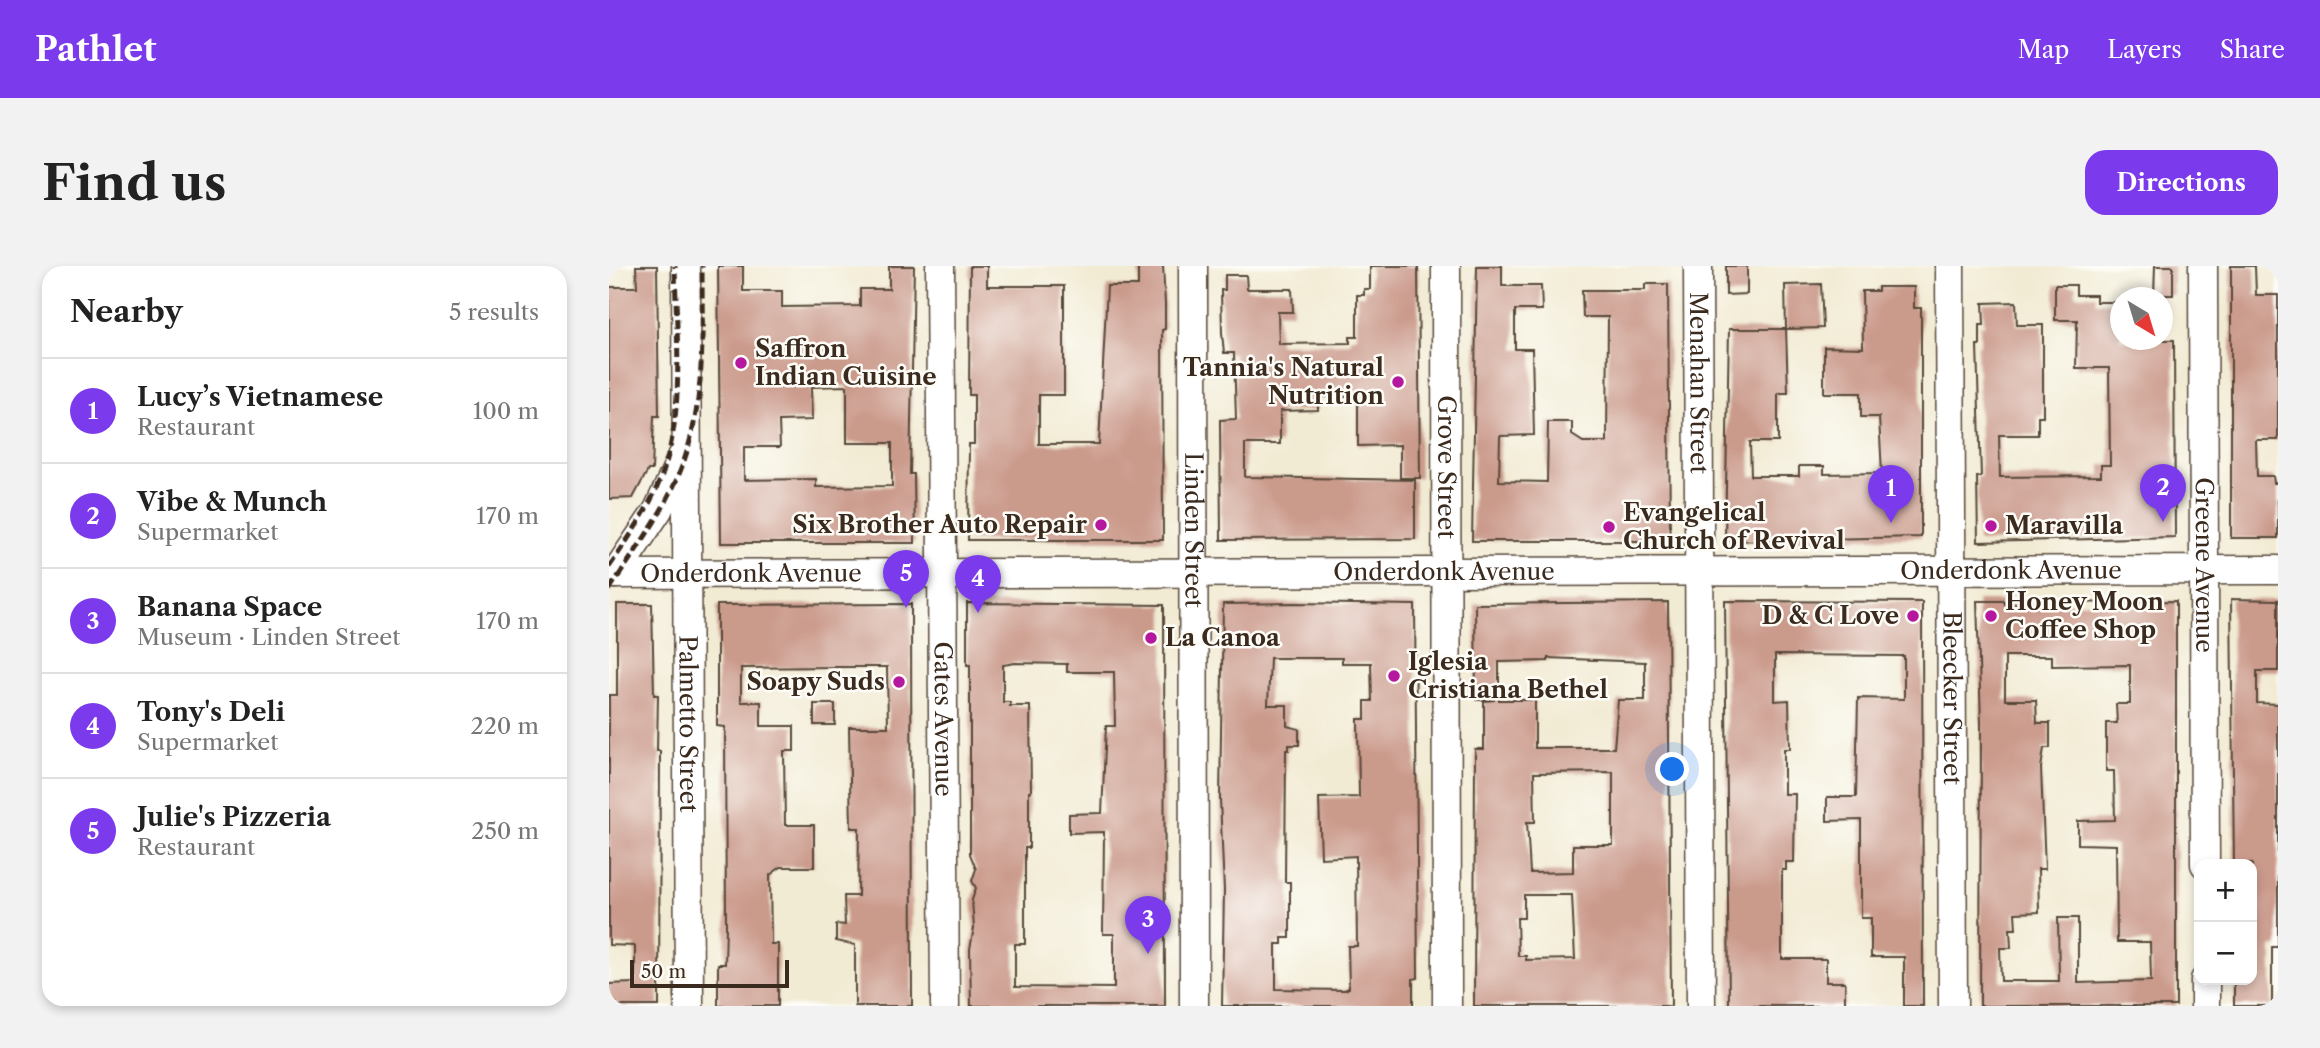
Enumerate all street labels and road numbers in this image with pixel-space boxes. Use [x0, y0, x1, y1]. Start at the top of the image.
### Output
street label: Menahan Street [1684, 292, 1714, 475]
street label: Grove Street [1432, 395, 1461, 539]
street label: Linden Street [1179, 452, 1208, 608]
street label: Greene Avenue [2190, 477, 2219, 653]
street label: Onderdonk Avenue [1900, 555, 2122, 585]
street label: Onderdonk Avenue [1333, 557, 1555, 586]
street label: Onderdonk Avenue [640, 558, 862, 588]
street label: Bleecker Street [1937, 611, 1967, 785]
street label: Palmetto Street [673, 635, 703, 813]
street label: Gates Avenue [929, 641, 959, 797]

